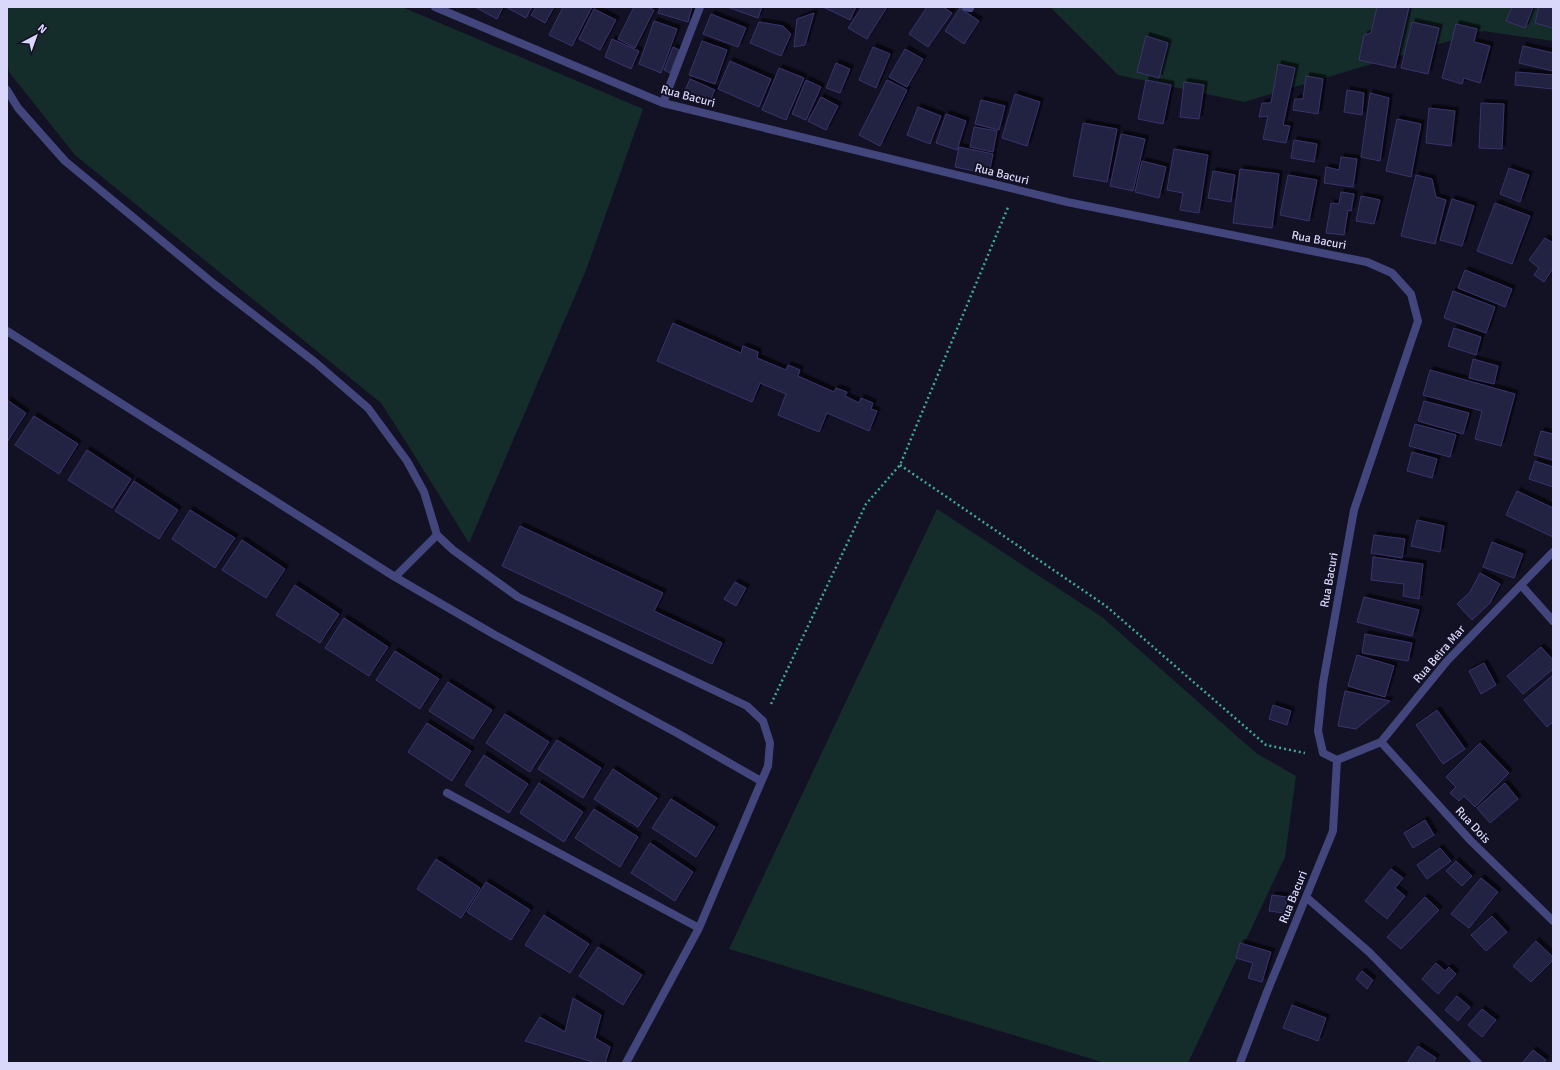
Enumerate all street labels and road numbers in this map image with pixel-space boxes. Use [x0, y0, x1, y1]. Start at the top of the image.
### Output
street label: Rua Bacuri [659, 82, 717, 111]
street label: Rua Bacuri [973, 160, 1031, 188]
street label: Rua Bacuri [1290, 228, 1348, 253]
street label: Rua Bacuri [1317, 551, 1342, 609]
street label: Rua Beira Mar [1410, 622, 1469, 686]
street label: Rua Dois [1452, 804, 1493, 847]
street label: Rua Bacuri [1276, 869, 1311, 926]

